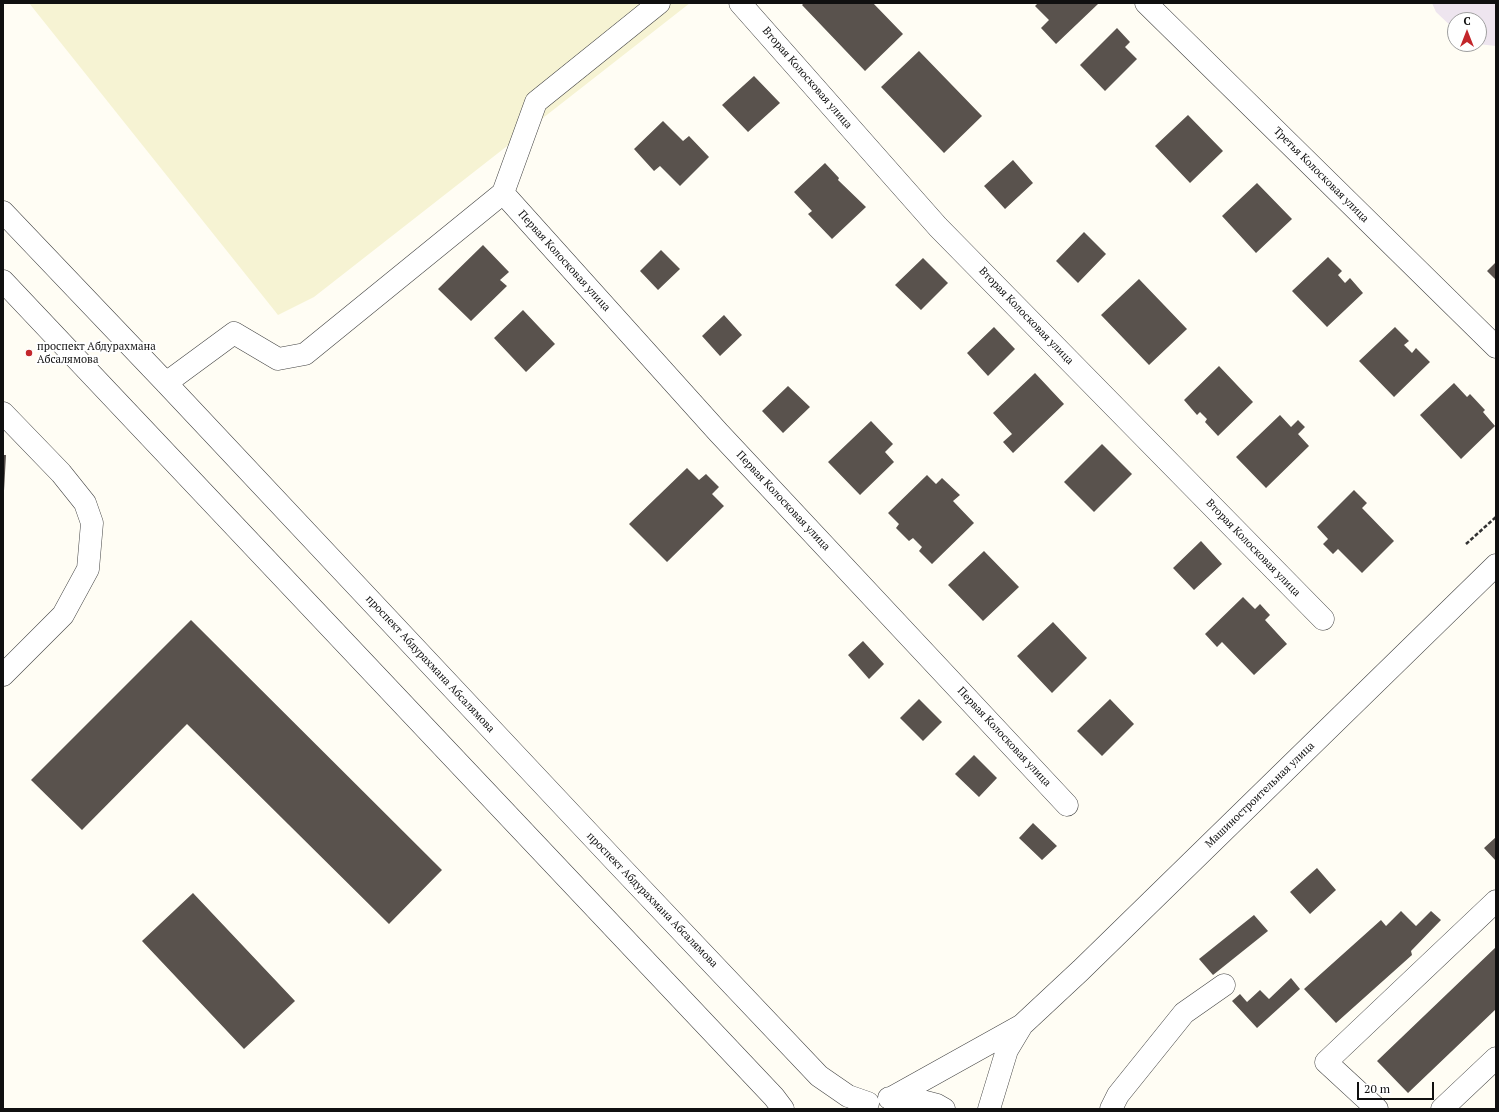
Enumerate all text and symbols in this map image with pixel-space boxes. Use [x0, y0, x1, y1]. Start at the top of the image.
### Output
north arrow [1447, 12, 1487, 52]
text: С [1463, 14, 1471, 28]
street label: Вторая Колосковая улица [759, 24, 855, 132]
street label: Третья Колосковая улица [1271, 125, 1371, 225]
street label: Первая Колосковая улица [515, 208, 613, 314]
street label: Вторая Колосковая улица [976, 265, 1076, 367]
place label: проспект Абдурахмана Абсалямова [37, 340, 156, 366]
marker: проспект Абдурахмана Абсалямова [24, 348, 34, 358]
street label: Первая Колосковая улица [733, 448, 833, 554]
street label: Вторая Колосковая улица [1203, 497, 1303, 599]
street label: проспект Абдурахмана Абсалямова [363, 593, 497, 735]
street label: Первая Колосковая улица [954, 684, 1054, 790]
street label: Машиностроительная улица [1203, 739, 1317, 851]
street label: проспект Абдурахмана Абсалямова [584, 830, 720, 970]
scale bar [1359, 1074, 1436, 1100]
text: 20 m [1364, 1081, 1390, 1096]

